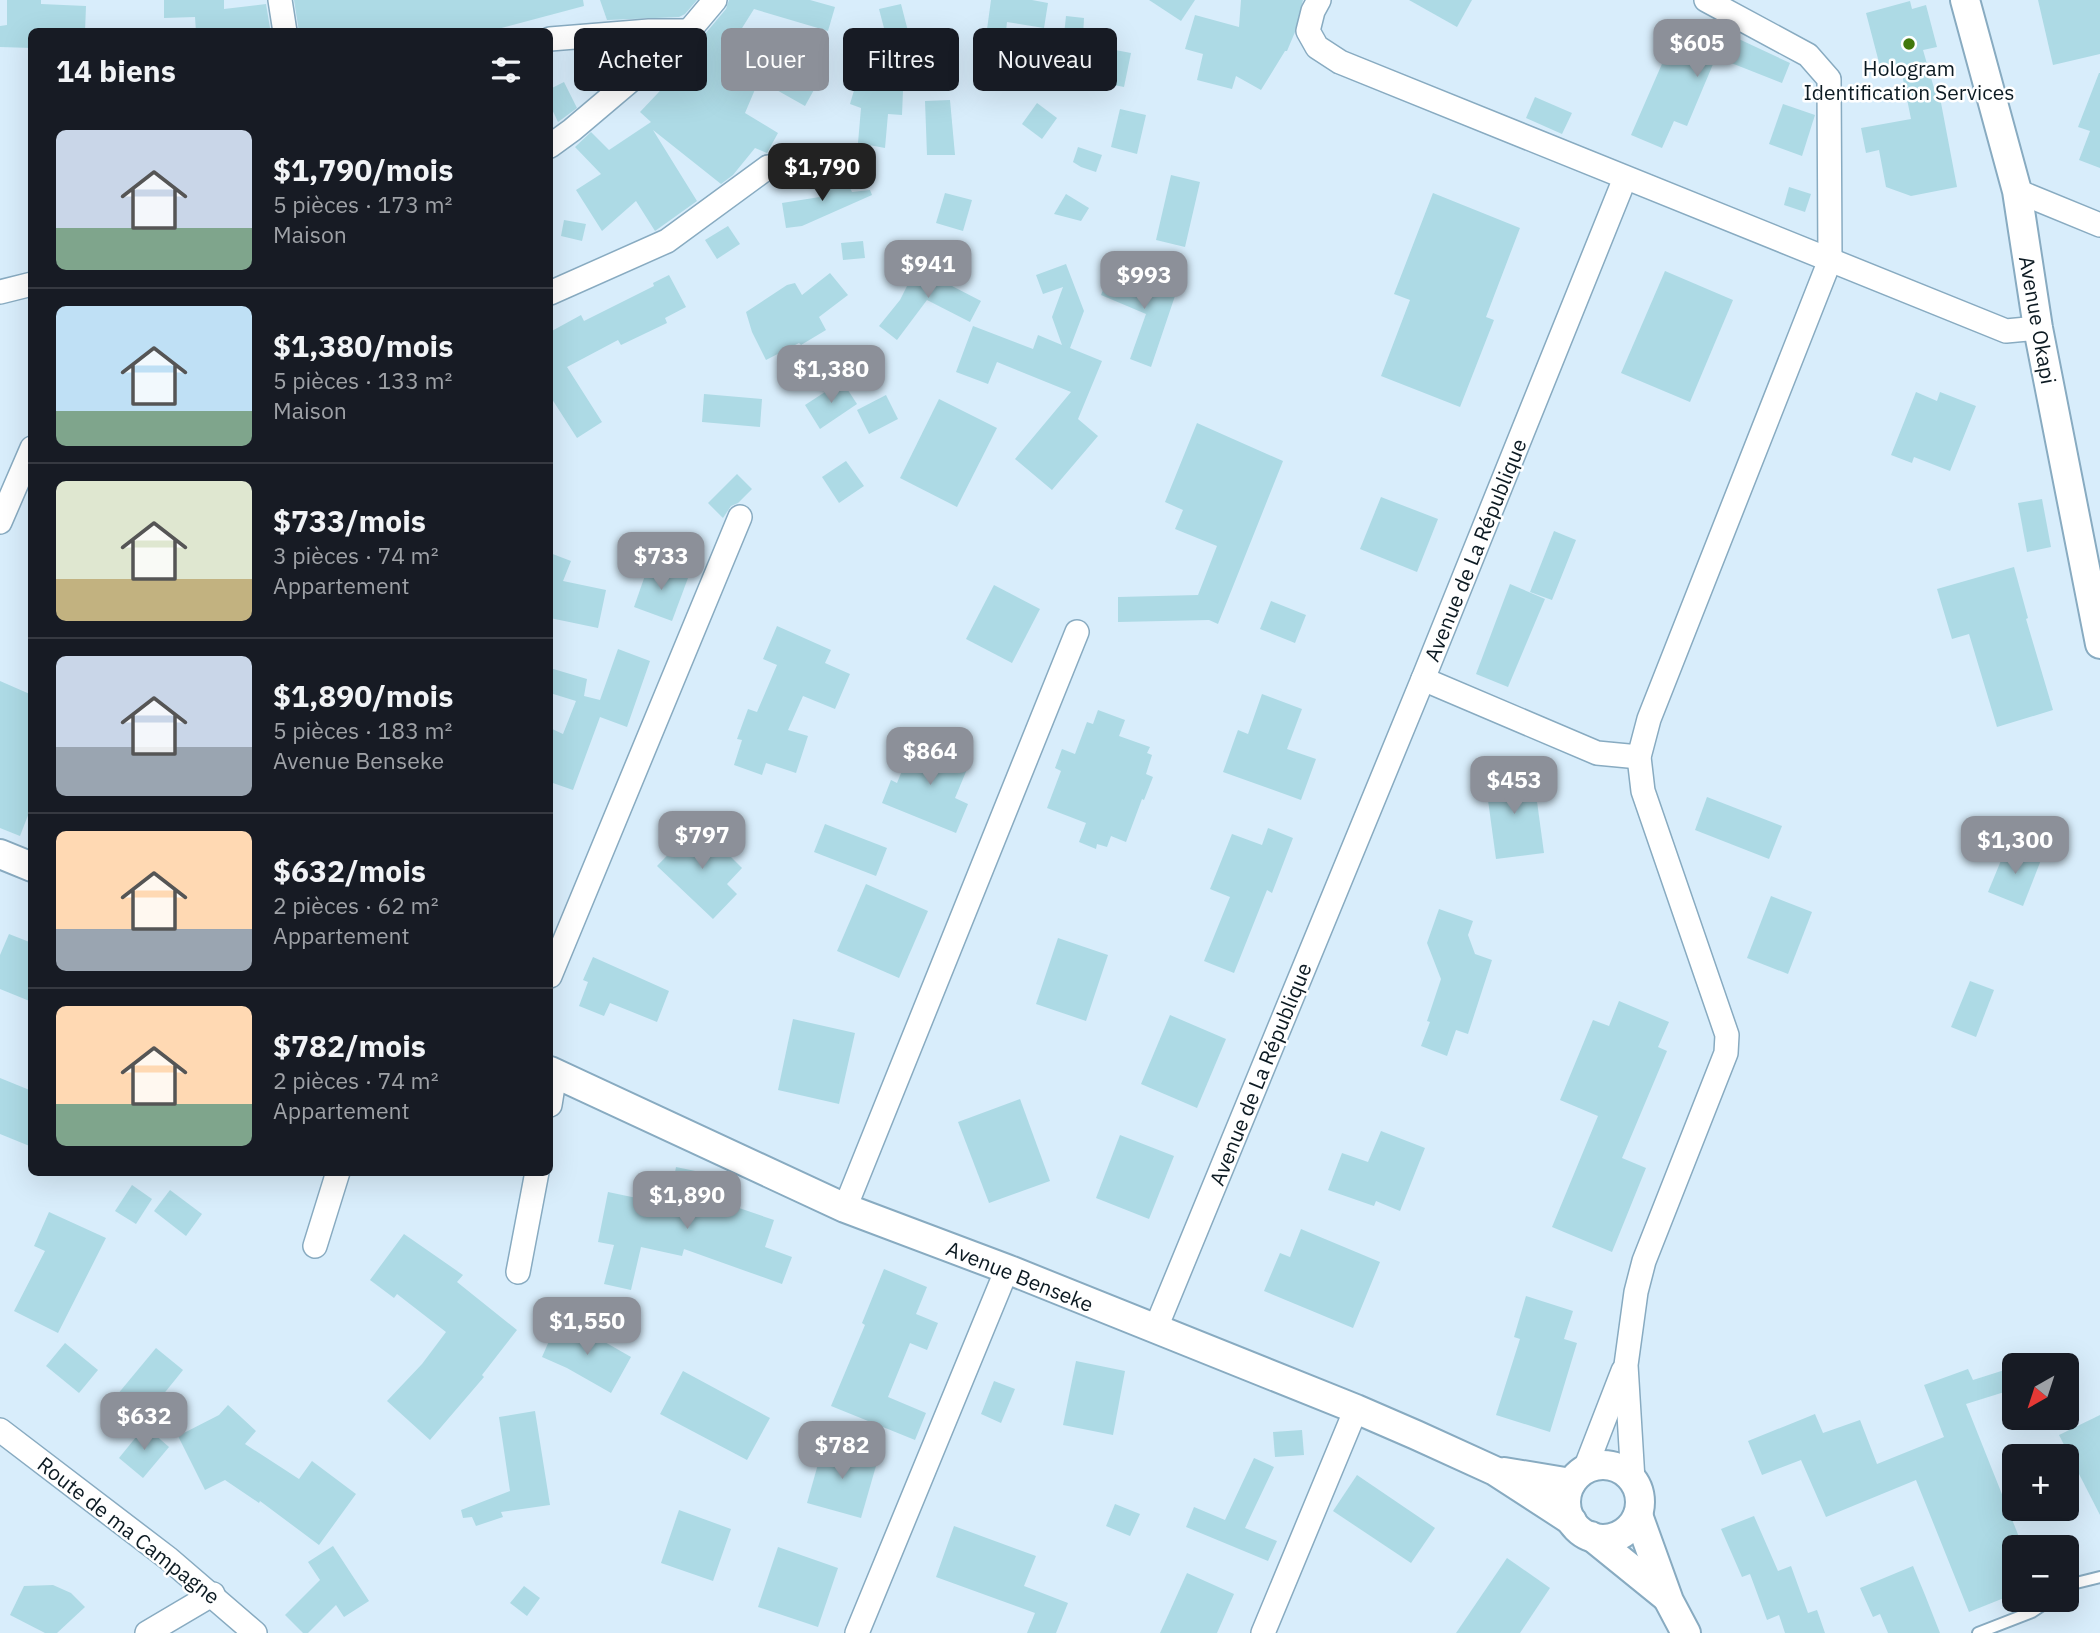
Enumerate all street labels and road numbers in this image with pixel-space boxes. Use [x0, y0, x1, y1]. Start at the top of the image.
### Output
street label: Avenue Okapi [2013, 254, 2063, 386]
street label: Avenue de La République [1417, 434, 1533, 666]
street label: Avenue de La République [1202, 958, 1318, 1190]
street label: Avenue Benseke [942, 1234, 1098, 1318]
street label: Route de ma Campagne [32, 1450, 226, 1610]

